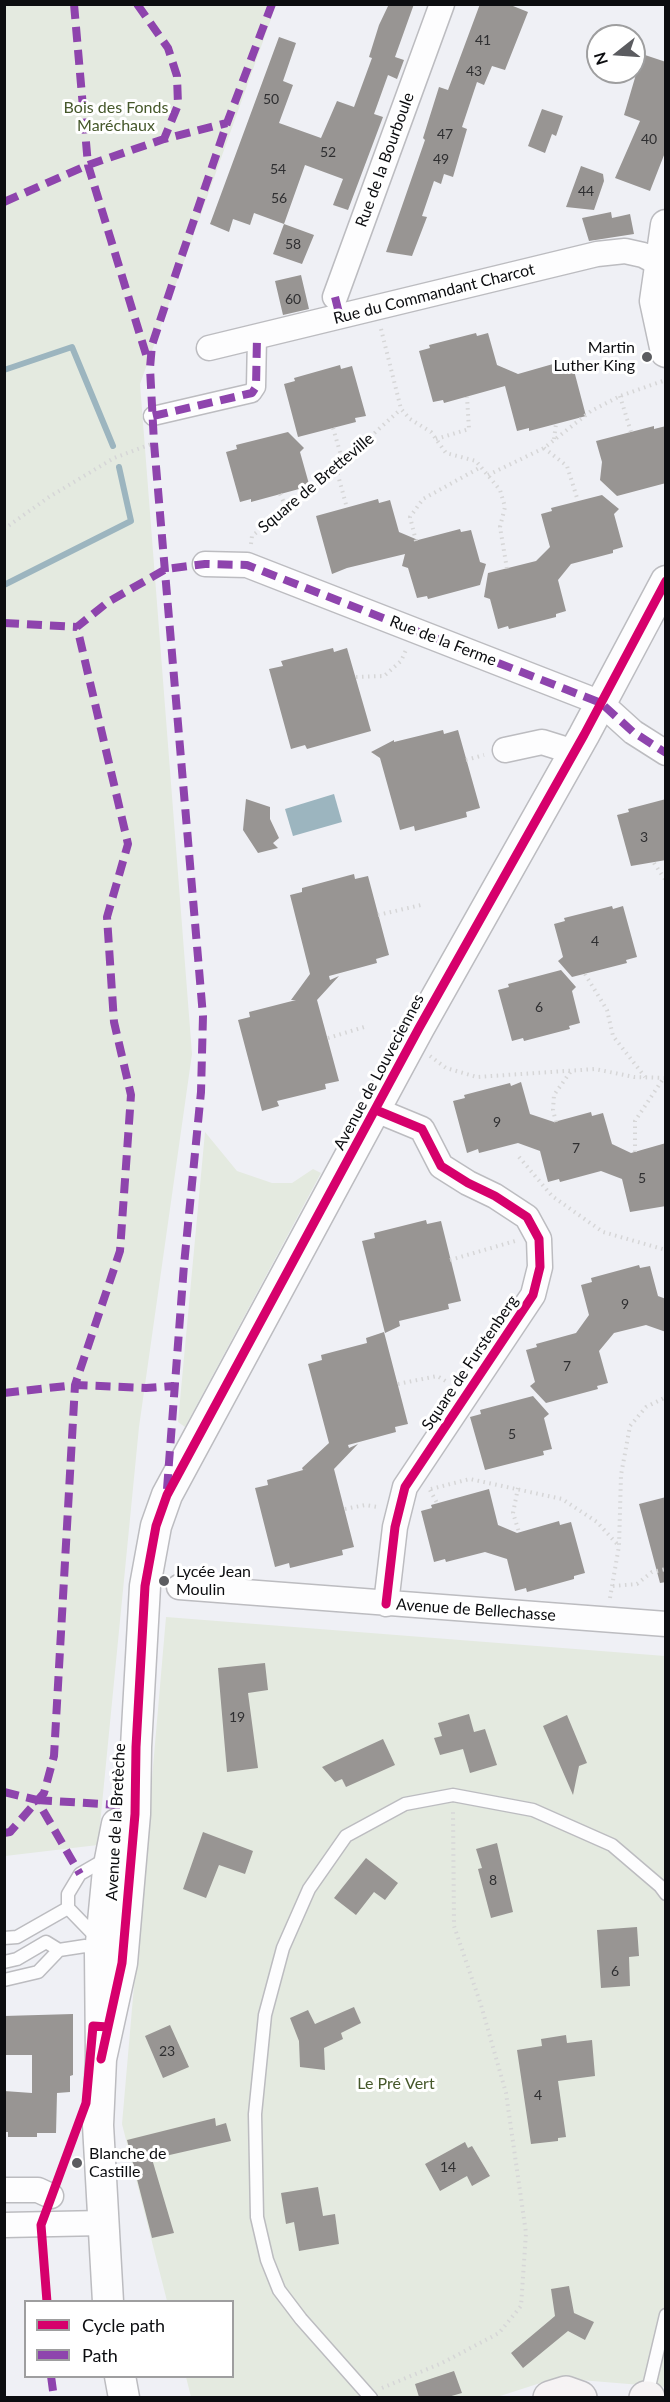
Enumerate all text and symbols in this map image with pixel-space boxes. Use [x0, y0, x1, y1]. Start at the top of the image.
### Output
north arrow [586, 24, 646, 84]
house number: 41 [475, 32, 491, 48]
text: N [589, 50, 611, 68]
house number: 43 [466, 63, 482, 79]
street label: Rue de la Bourboule [352, 90, 418, 230]
house number: 50 [263, 91, 279, 107]
park label: Bois des Fonds Maréchaux [64, 98, 168, 136]
house number: 47 [437, 126, 453, 142]
house number: 40 [641, 131, 657, 147]
house number: 52 [320, 144, 336, 160]
house number: 49 [433, 151, 449, 167]
house number: 54 [270, 161, 286, 177]
house number: 44 [578, 183, 594, 199]
house number: 56 [271, 190, 287, 206]
house number: 58 [285, 236, 301, 252]
street label: Rue du Commandant Charcot [331, 260, 537, 328]
house number: 60 [285, 291, 301, 307]
place label: Martin Luther King [554, 338, 635, 376]
marker: Martin Luther King [640, 350, 654, 364]
street label: Square de Bretteville [254, 429, 378, 537]
street label: Rue de la Ferme [387, 612, 499, 670]
house number: 3 [640, 829, 648, 845]
house number: 4 [591, 933, 599, 949]
street label: Avenue de Louveciennes [330, 991, 428, 1153]
house number: 6 [535, 999, 543, 1015]
house number: 9 [493, 1114, 501, 1130]
house number: 7 [572, 1140, 580, 1156]
house number: 5 [638, 1170, 646, 1186]
street label: Square de Furstenberg [418, 1292, 522, 1434]
house number: 9 [621, 1296, 629, 1312]
house number: 7 [563, 1358, 571, 1374]
house number: 5 [508, 1426, 516, 1442]
place label: Lycée Jean Moulin [176, 1562, 251, 1600]
marker: Lycée Jean Moulin [157, 1574, 171, 1588]
street label: Avenue de Bellechasse [395, 1595, 557, 1625]
house number: 19 [229, 1709, 245, 1725]
street label: Avenue de la Bretèche [102, 1743, 130, 1901]
house number: 8 [489, 1872, 497, 1888]
house number: 6 [611, 1963, 619, 1979]
house number: 23 [159, 2043, 175, 2059]
park label: Le Pré Vert [357, 2074, 435, 2094]
house number: 4 [534, 2087, 542, 2103]
place label: Blanche de Castille [89, 2144, 166, 2182]
marker: Blanche de Castille [70, 2156, 84, 2170]
house number: 14 [440, 2159, 456, 2175]
legend [24, 2300, 234, 2378]
text: Cycle path [82, 2314, 165, 2336]
text: Path [82, 2344, 118, 2366]

